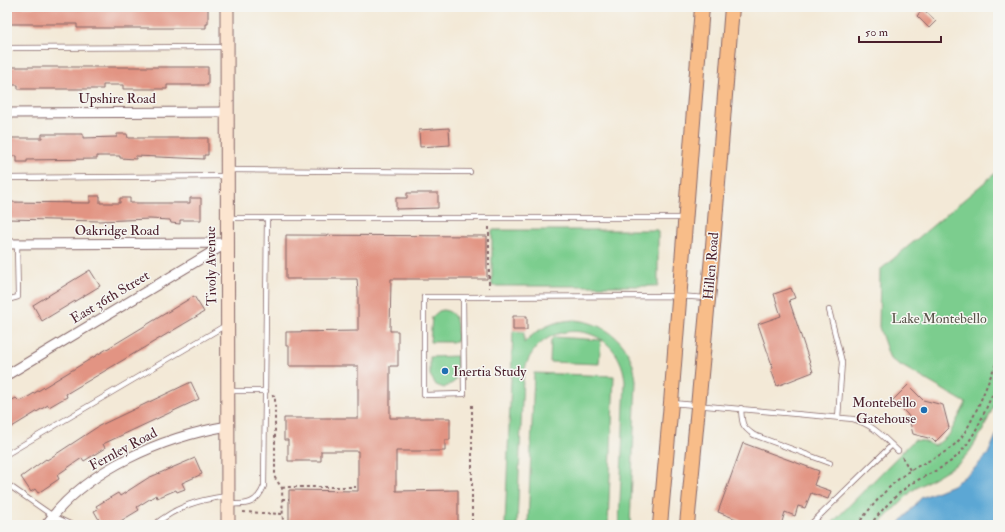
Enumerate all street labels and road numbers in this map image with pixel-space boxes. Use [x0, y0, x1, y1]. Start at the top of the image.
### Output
street label: Upshire Road [78, 90, 156, 108]
street label: Oakridge Road [75, 222, 159, 239]
street label: Tivoly Avenue [202, 226, 221, 306]
street label: Hillen Road [700, 231, 722, 300]
street label: East 36th Street [67, 267, 153, 327]
street label: Fernley Road [86, 424, 160, 475]

